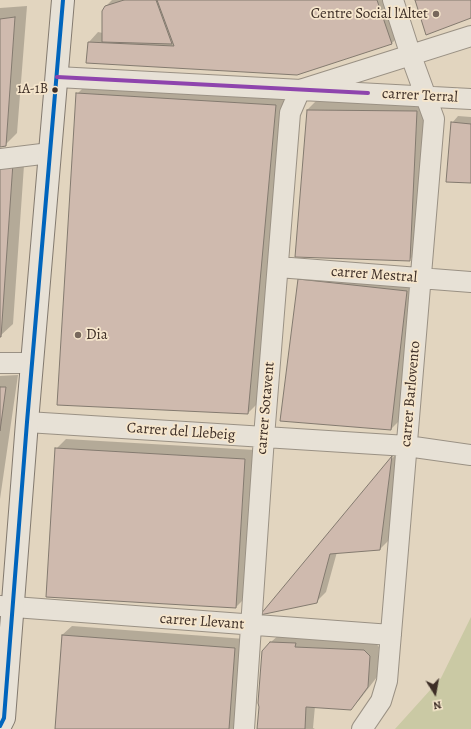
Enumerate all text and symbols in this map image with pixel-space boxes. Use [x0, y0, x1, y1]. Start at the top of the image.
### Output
place label: Centre Social l'Altet [311, 5, 428, 23]
marker: Centre Social l'Altet [431, 9, 441, 19]
place label: 1A-1B [17, 82, 48, 98]
marker: 1A-1B [50, 85, 60, 95]
street label: carrer Terral [382, 85, 458, 107]
street label: carrer Mestral [330, 263, 418, 287]
place label: Dia [86, 326, 108, 344]
marker: Dia [73, 330, 83, 340]
street label: carrer Barlovento [397, 340, 425, 448]
street label: carrer Sotavent [253, 361, 279, 455]
street label: Carrer del Llebeig [126, 419, 236, 445]
street label: carrer Llevant [159, 610, 245, 634]
north arrow [415, 673, 455, 713]
text: N [432, 697, 443, 713]

